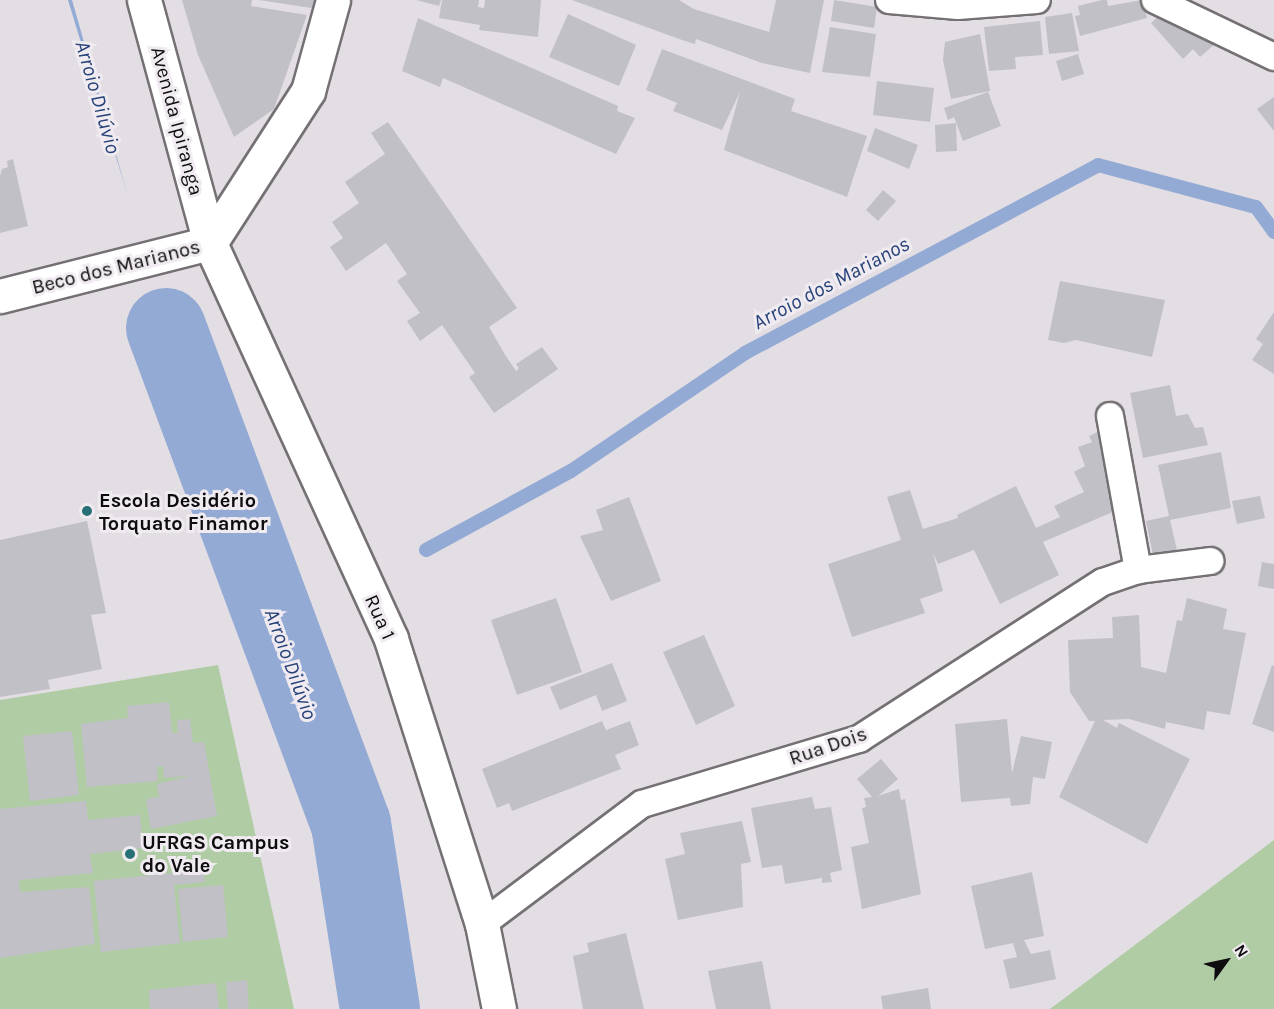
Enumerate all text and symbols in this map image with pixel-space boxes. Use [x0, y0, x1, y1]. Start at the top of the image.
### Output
water label: Arroio Dilúvio [70, 38, 126, 156]
street label: Avenida Ipiranga [146, 44, 208, 198]
water label: Arroio dos Marianos [748, 231, 914, 335]
street label: Beco dos Marianos [29, 235, 203, 299]
place label: Escola Desidério Torquato Finamor [99, 488, 267, 535]
marker: Escola Desidério Torquato Finamor [80, 504, 94, 518]
street label: Rua 1 [360, 591, 400, 643]
water label: Arroio Dilúvio [259, 605, 323, 723]
street label: Rua Dois [786, 722, 870, 770]
place label: UFRGS Campus do Vale [142, 831, 290, 878]
marker: UFRGS Campus do Vale [123, 847, 137, 861]
north arrow [1196, 931, 1256, 991]
text: N [1230, 941, 1253, 961]

